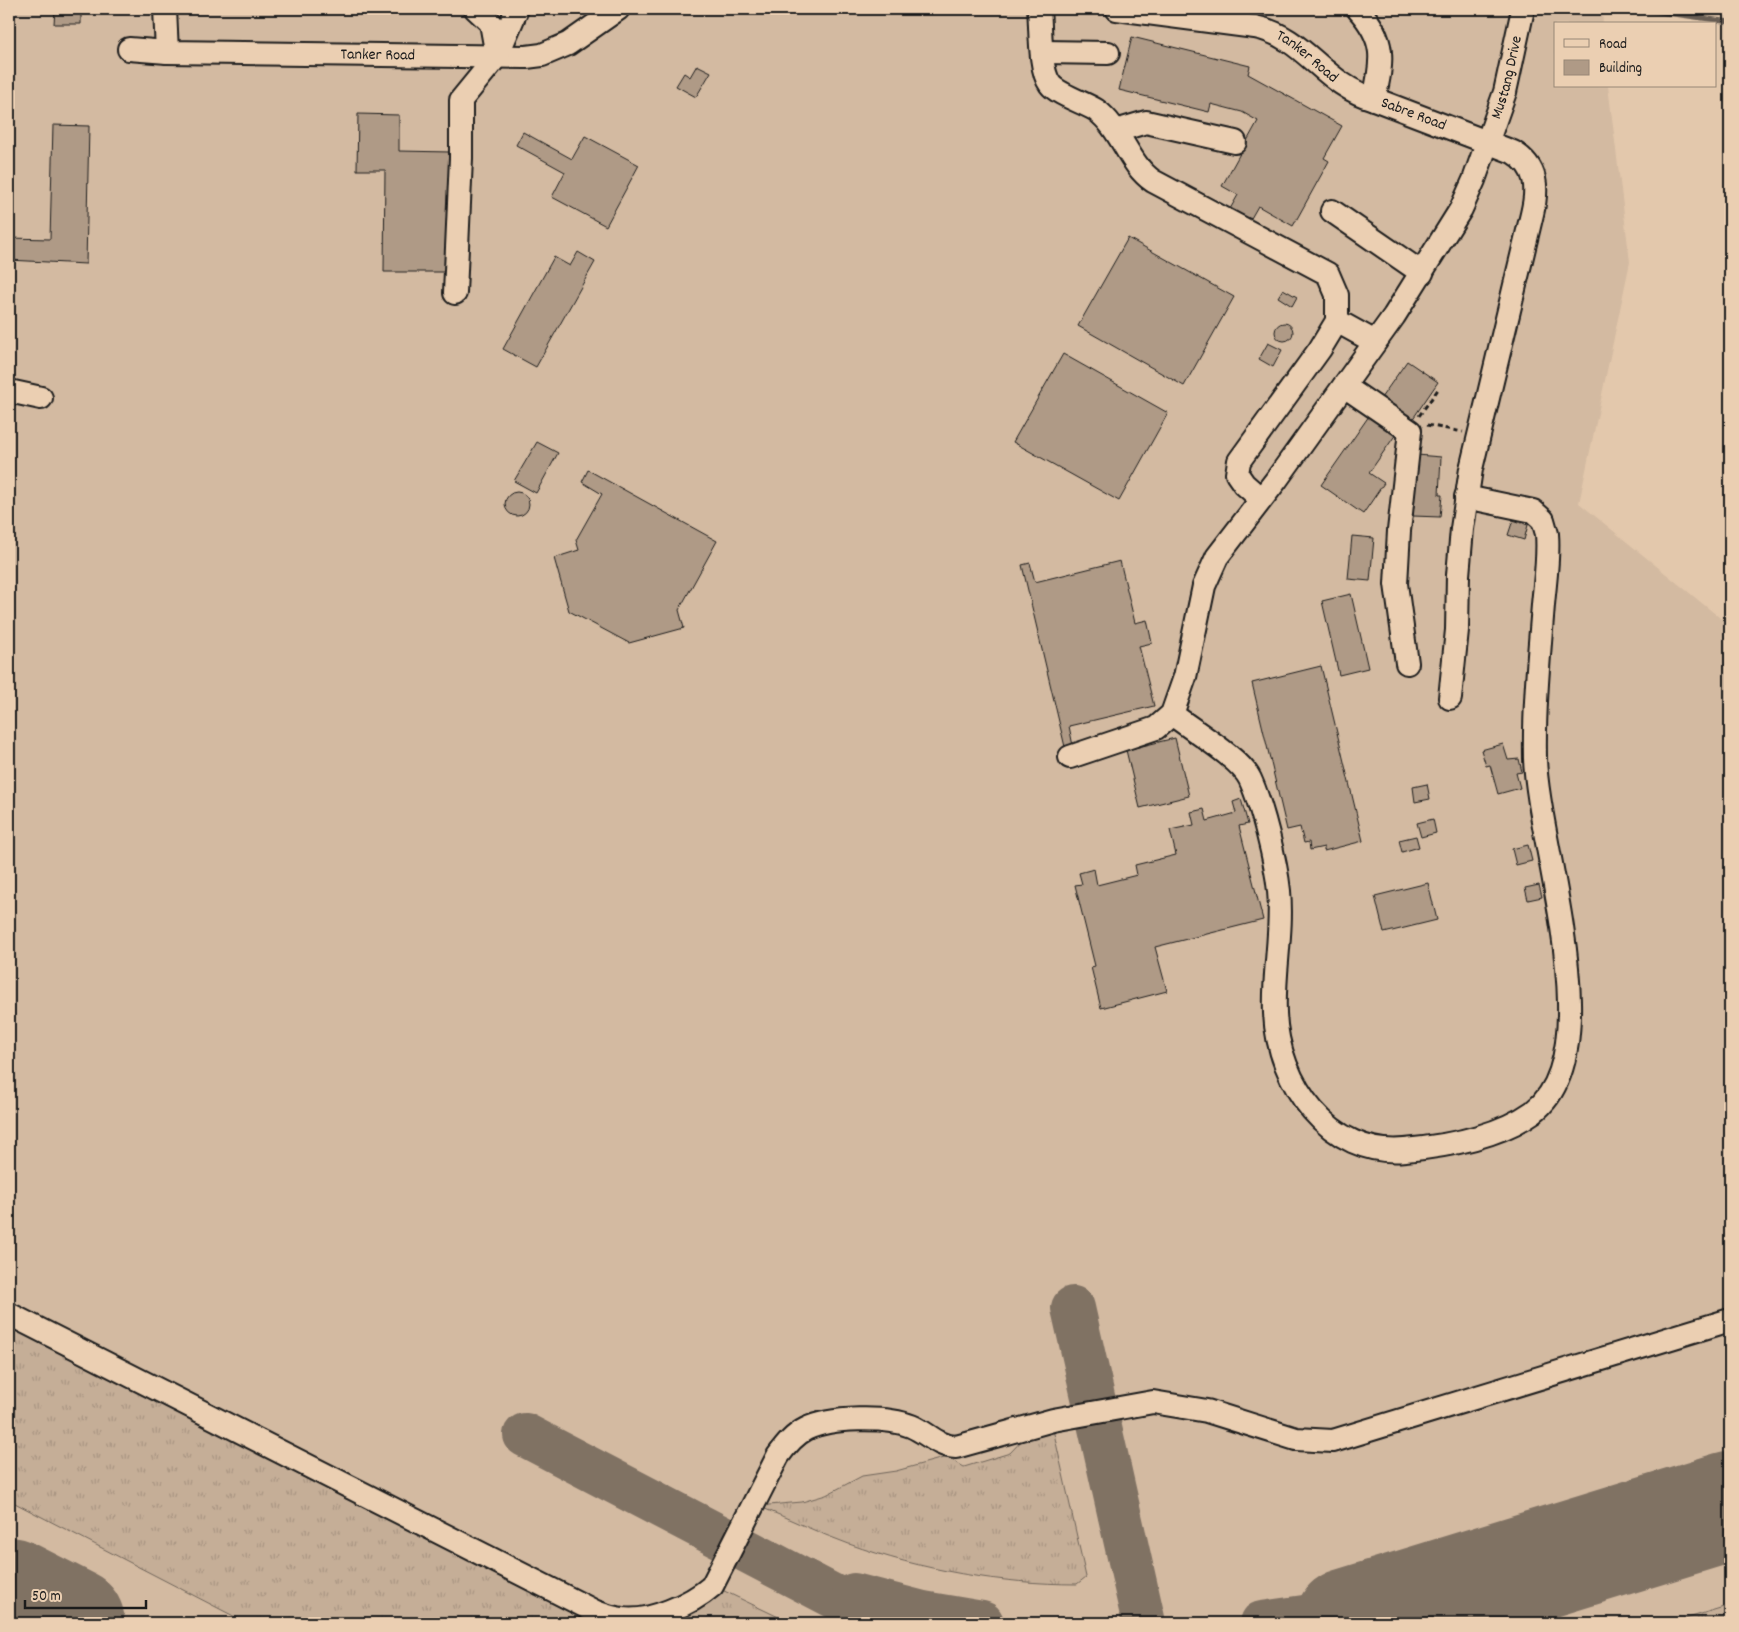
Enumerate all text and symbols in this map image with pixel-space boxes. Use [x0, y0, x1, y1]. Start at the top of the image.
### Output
legend [1554, 22, 1716, 88]
street label: Tanker Road [1272, 24, 1343, 89]
street label: Mustang Drive [1485, 34, 1528, 122]
text: Road [1599, 34, 1627, 56]
street label: Tanker Road [341, 43, 415, 67]
text: Building [1599, 58, 1642, 80]
street label: Sabre Road [1378, 91, 1449, 137]
scale bar [25, 1577, 146, 1609]
text: 50 m [32, 1586, 61, 1608]

